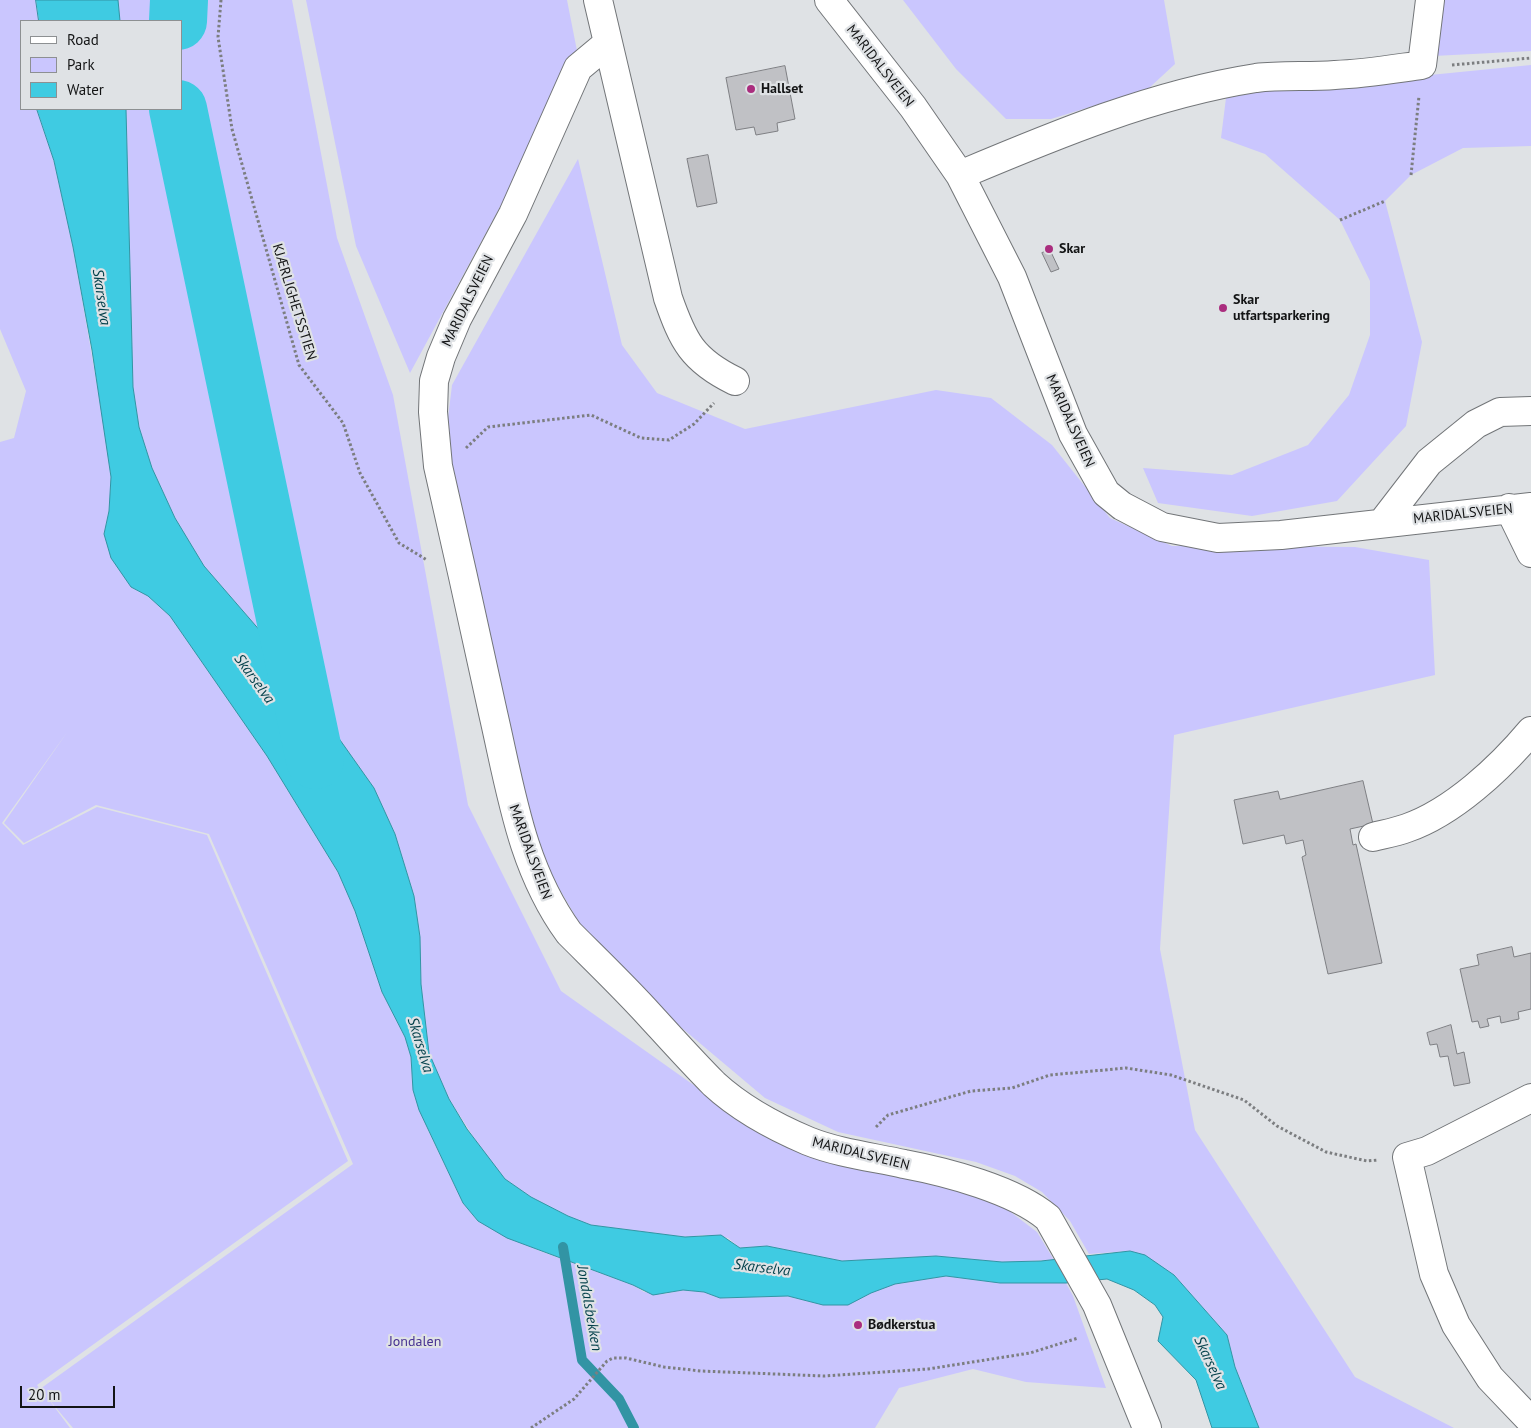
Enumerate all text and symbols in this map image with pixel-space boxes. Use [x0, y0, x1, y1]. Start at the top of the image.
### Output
legend [20, 20, 182, 110]
street label: MARIDALSVEIEN [843, 22, 917, 110]
text: Road [67, 30, 99, 49]
text: Park [67, 55, 95, 74]
text: Water [67, 80, 104, 99]
place label: Hallset [761, 81, 803, 97]
marker: Hallset [745, 83, 757, 95]
place label: Skar [1059, 241, 1085, 257]
street label: KJÆRLIGHETSSTIEN [268, 242, 320, 362]
marker: Skar [1043, 243, 1055, 255]
street label: MARIDALSVEIEN [439, 252, 497, 350]
water label: Skarselva [88, 268, 114, 326]
place label: Skar utfartsparkering [1233, 292, 1330, 324]
marker: Skar utfartsparkering [1217, 302, 1229, 314]
street label: MARIDALSVEIEN [1042, 372, 1098, 470]
street label: MARIDALSVEIEN [1412, 500, 1514, 528]
water label: Skarselva [230, 651, 278, 707]
street label: MARIDALSVEIEN [505, 802, 555, 902]
water label: Skarselva [403, 1015, 437, 1075]
street label: MARIDALSVEIEN [811, 1134, 911, 1174]
water label: Skarselva [733, 1256, 791, 1280]
water label: Jondalsbekken [573, 1264, 605, 1352]
place label: Bødkerstua [868, 1317, 935, 1333]
marker: Bødkerstua [852, 1319, 864, 1331]
water label: Skarselva [1190, 1333, 1230, 1393]
park label: Jondalen [389, 1334, 441, 1350]
scale bar [22, 1376, 118, 1408]
text: 20 m [28, 1385, 61, 1404]

